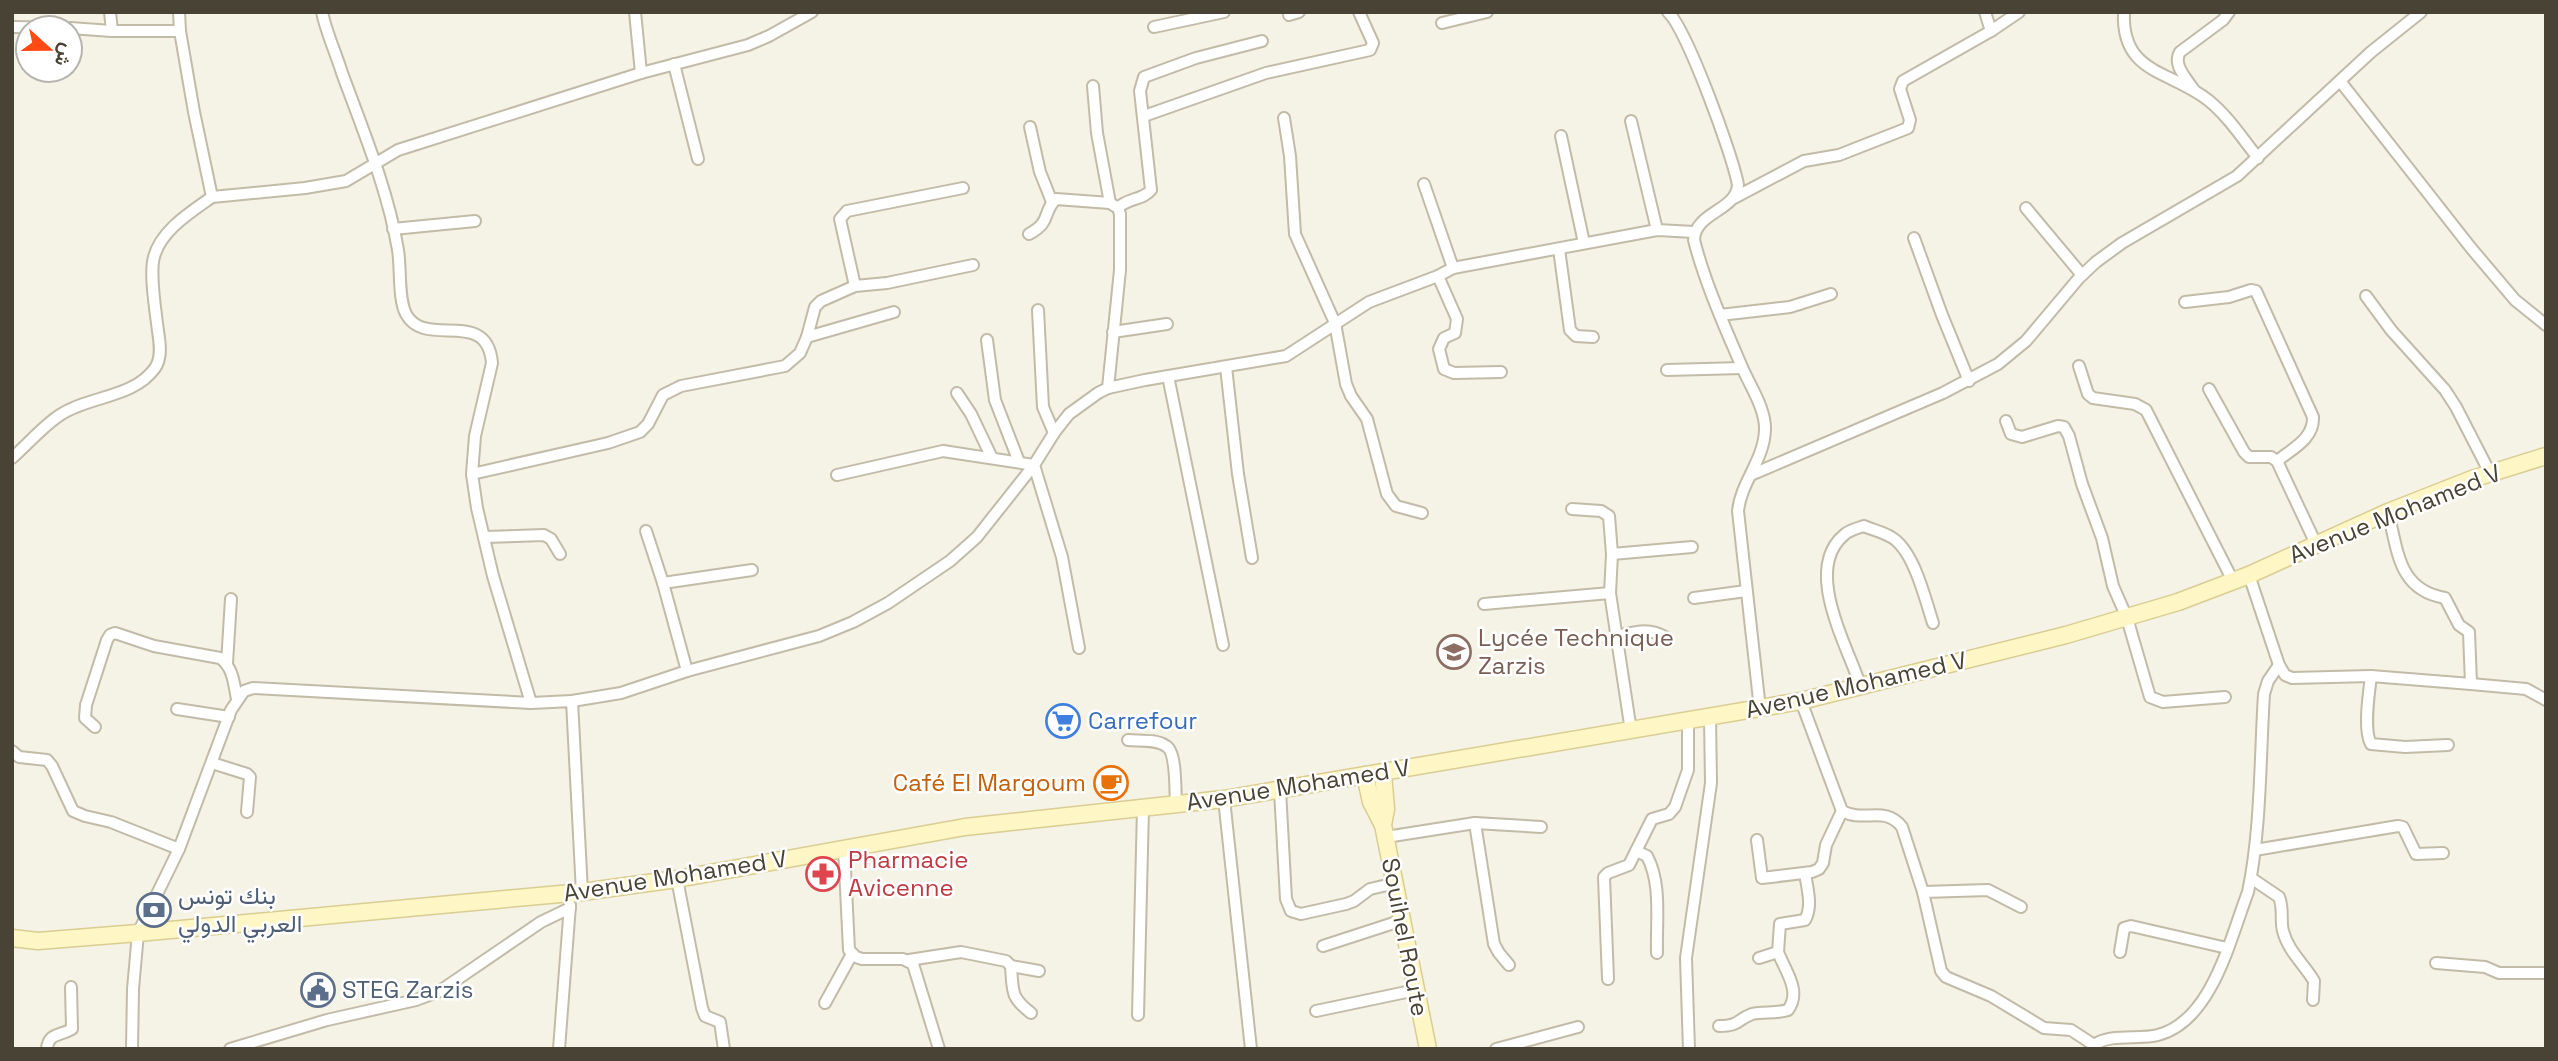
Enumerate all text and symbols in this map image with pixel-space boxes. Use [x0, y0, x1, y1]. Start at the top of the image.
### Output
north arrow [14, 14, 84, 84]
text: ش [49, 40, 80, 70]
street label: Avenue Mohamed V [2284, 457, 2506, 570]
place label: Lycée Technique Zarzis [1478, 622, 1674, 681]
school or university icon: Lycée Technique Zarzis [1435, 633, 1473, 671]
street label: Avenue Mohamed V [1742, 644, 1970, 725]
supermarket icon: Carrefour [1044, 702, 1082, 740]
place label: Carrefour [1088, 705, 1197, 736]
street label: Avenue Mohamed V [1184, 751, 1412, 817]
cafe icon: Café El Margoum [1092, 764, 1130, 802]
place label: Café El Margoum [893, 767, 1086, 798]
street label: Avenue Mohamed V [561, 842, 789, 908]
place label: Pharmacie Avicenne [848, 844, 969, 903]
pharmacy icon: Pharmacie Avicenne [804, 855, 842, 893]
street label: Souihel Route [1375, 855, 1436, 1019]
place label: بنك تونس العربي الدولي [178, 880, 302, 943]
bank icon: بنك تونس العربي الدولي [135, 891, 173, 929]
public building icon: STEG Zarzis [299, 971, 337, 1009]
place label: STEG Zarzis [342, 974, 473, 1005]

